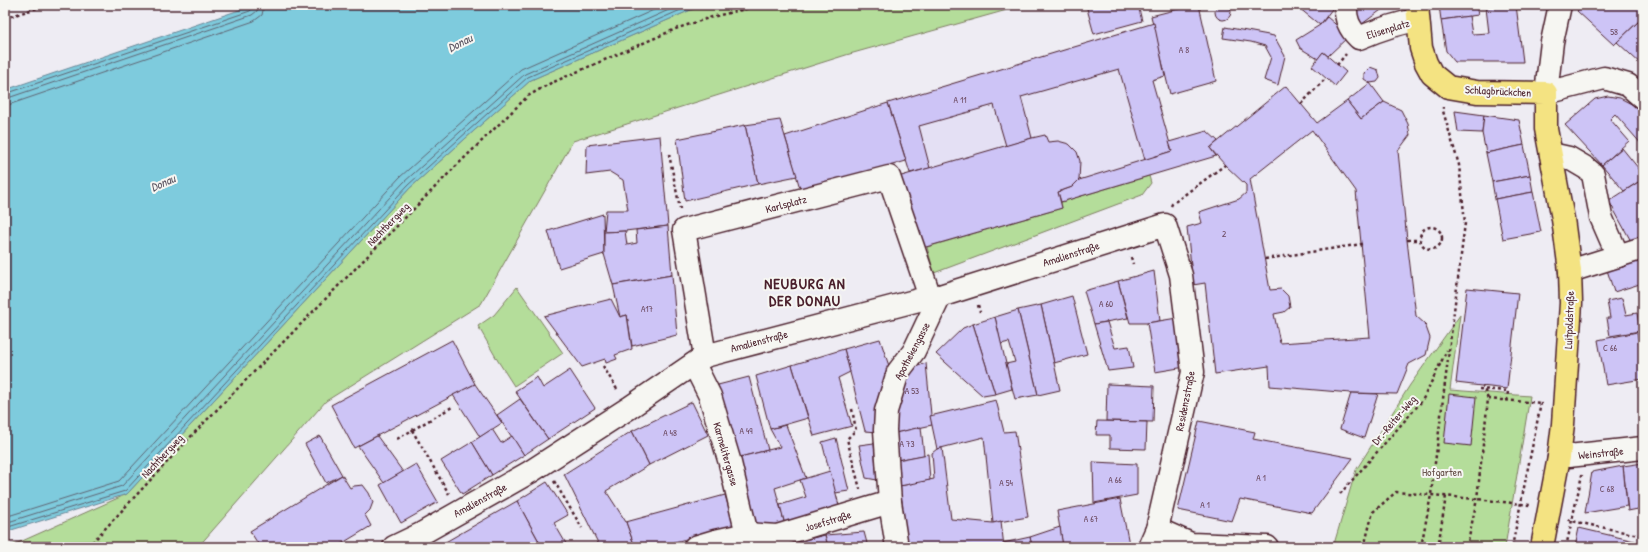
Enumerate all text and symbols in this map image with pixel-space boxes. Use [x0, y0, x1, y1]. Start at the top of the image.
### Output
street label: Elisenplatz [1365, 16, 1411, 42]
house number: 58 [1610, 26, 1618, 38]
water label: Donau [445, 29, 476, 56]
house number: A 8 [1179, 44, 1189, 56]
street label: Schlagbrückchen [1465, 82, 1532, 100]
house number: A 11 [954, 94, 967, 106]
water label: Donau [148, 169, 179, 195]
street label: Karlsplatz [764, 192, 808, 216]
street label: Nachtbergweg [364, 199, 412, 249]
house number: 2 [1222, 228, 1227, 240]
street label: Amalienstraße [1041, 238, 1102, 270]
district label: NEUBURG AN DER DONAU [764, 273, 846, 311]
street label: Luitpoldstraße [1561, 290, 1577, 349]
house number: A 60 [1099, 298, 1113, 310]
house number: A17 [641, 303, 654, 315]
street label: Apothekengasse [891, 319, 933, 382]
street label: Amalienstraße [729, 326, 790, 355]
house number: C 66 [1603, 342, 1617, 354]
street label: Residenzstraße [1172, 369, 1198, 432]
house number: A 53 [905, 385, 919, 397]
street label: Dr.-Reiter-Weg [1369, 392, 1419, 448]
street label: Karmelitergasse [710, 420, 742, 488]
house number: A 49 [739, 425, 753, 437]
house number: A 48 [663, 427, 677, 439]
street label: Nachtbergweg [138, 431, 186, 481]
house number: A 73 [900, 438, 914, 450]
street label: Weinstraße [1578, 444, 1625, 462]
park label: Hofgarten [1422, 465, 1462, 479]
house number: A 1 [1256, 472, 1266, 484]
house number: A 66 [1108, 474, 1122, 486]
house number: A 54 [999, 477, 1013, 489]
street label: Amalienstraße [451, 479, 510, 520]
house number: C 68 [1600, 483, 1614, 495]
house number: A 1 [1200, 499, 1210, 511]
street label: Josefstraße [803, 507, 854, 535]
house number: A 67 [1084, 513, 1099, 525]

